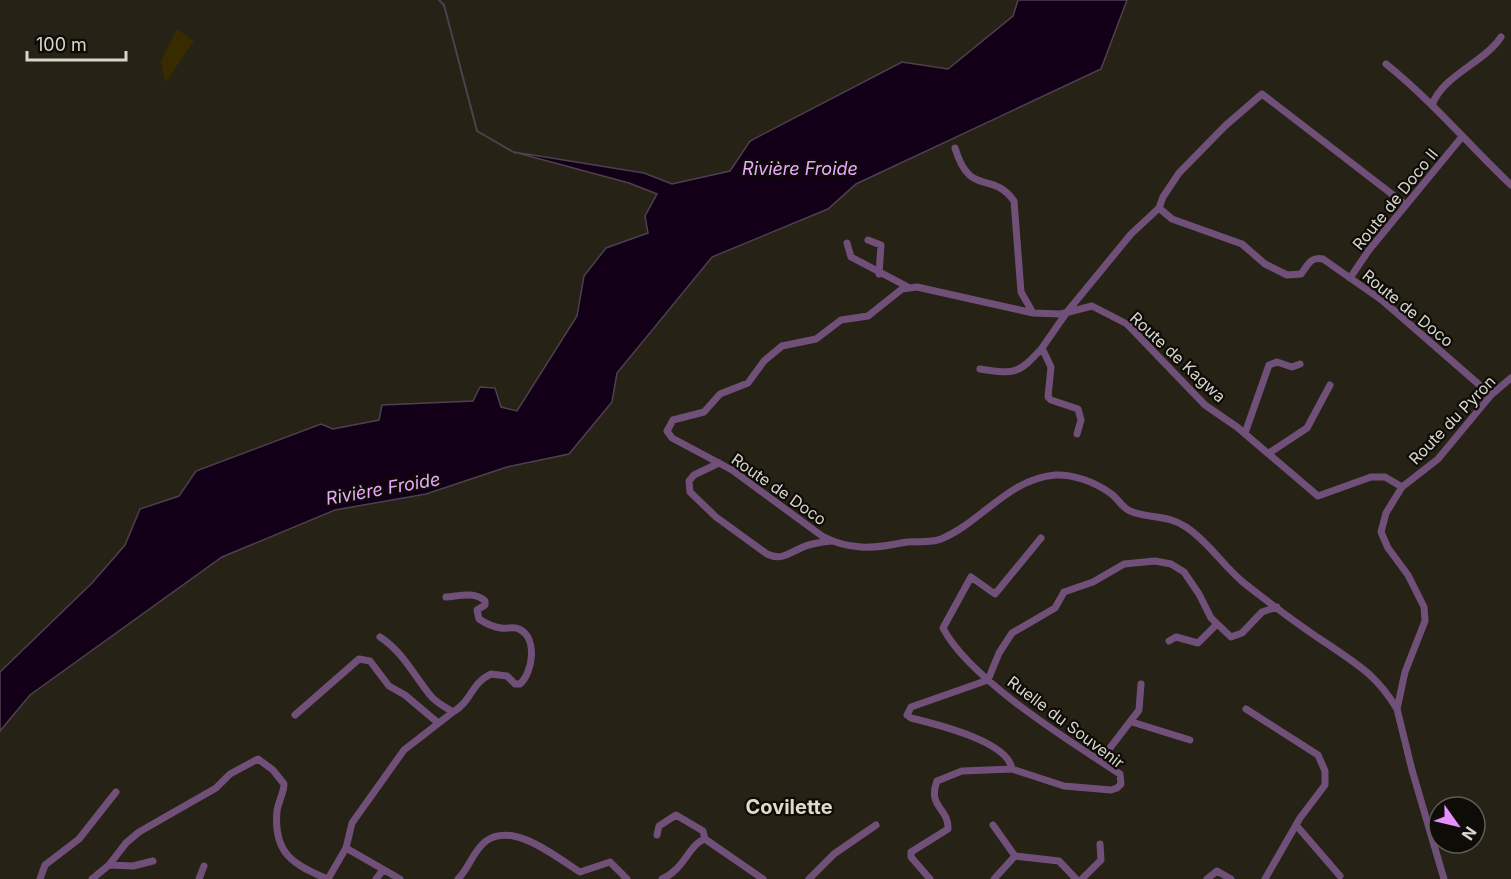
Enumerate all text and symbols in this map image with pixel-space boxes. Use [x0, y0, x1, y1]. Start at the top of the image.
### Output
scale bar [27, 24, 126, 62]
text: 100 m [36, 34, 87, 55]
street label: Route de Doco II [1348, 144, 1442, 254]
water label: Rivière Froide [742, 158, 858, 179]
street label: Route de Doco [1358, 265, 1458, 351]
street label: Route de Kagwa [1126, 308, 1230, 406]
street label: Route du Pyron [1405, 371, 1499, 469]
street label: Route de Doco [728, 449, 830, 529]
water label: Rivière Froide [324, 468, 442, 509]
street label: Ruelle du Souvenir [1004, 672, 1128, 772]
district label: Covilette [745, 795, 833, 819]
north arrow [1427, 795, 1487, 855]
text: N [1458, 823, 1481, 844]

